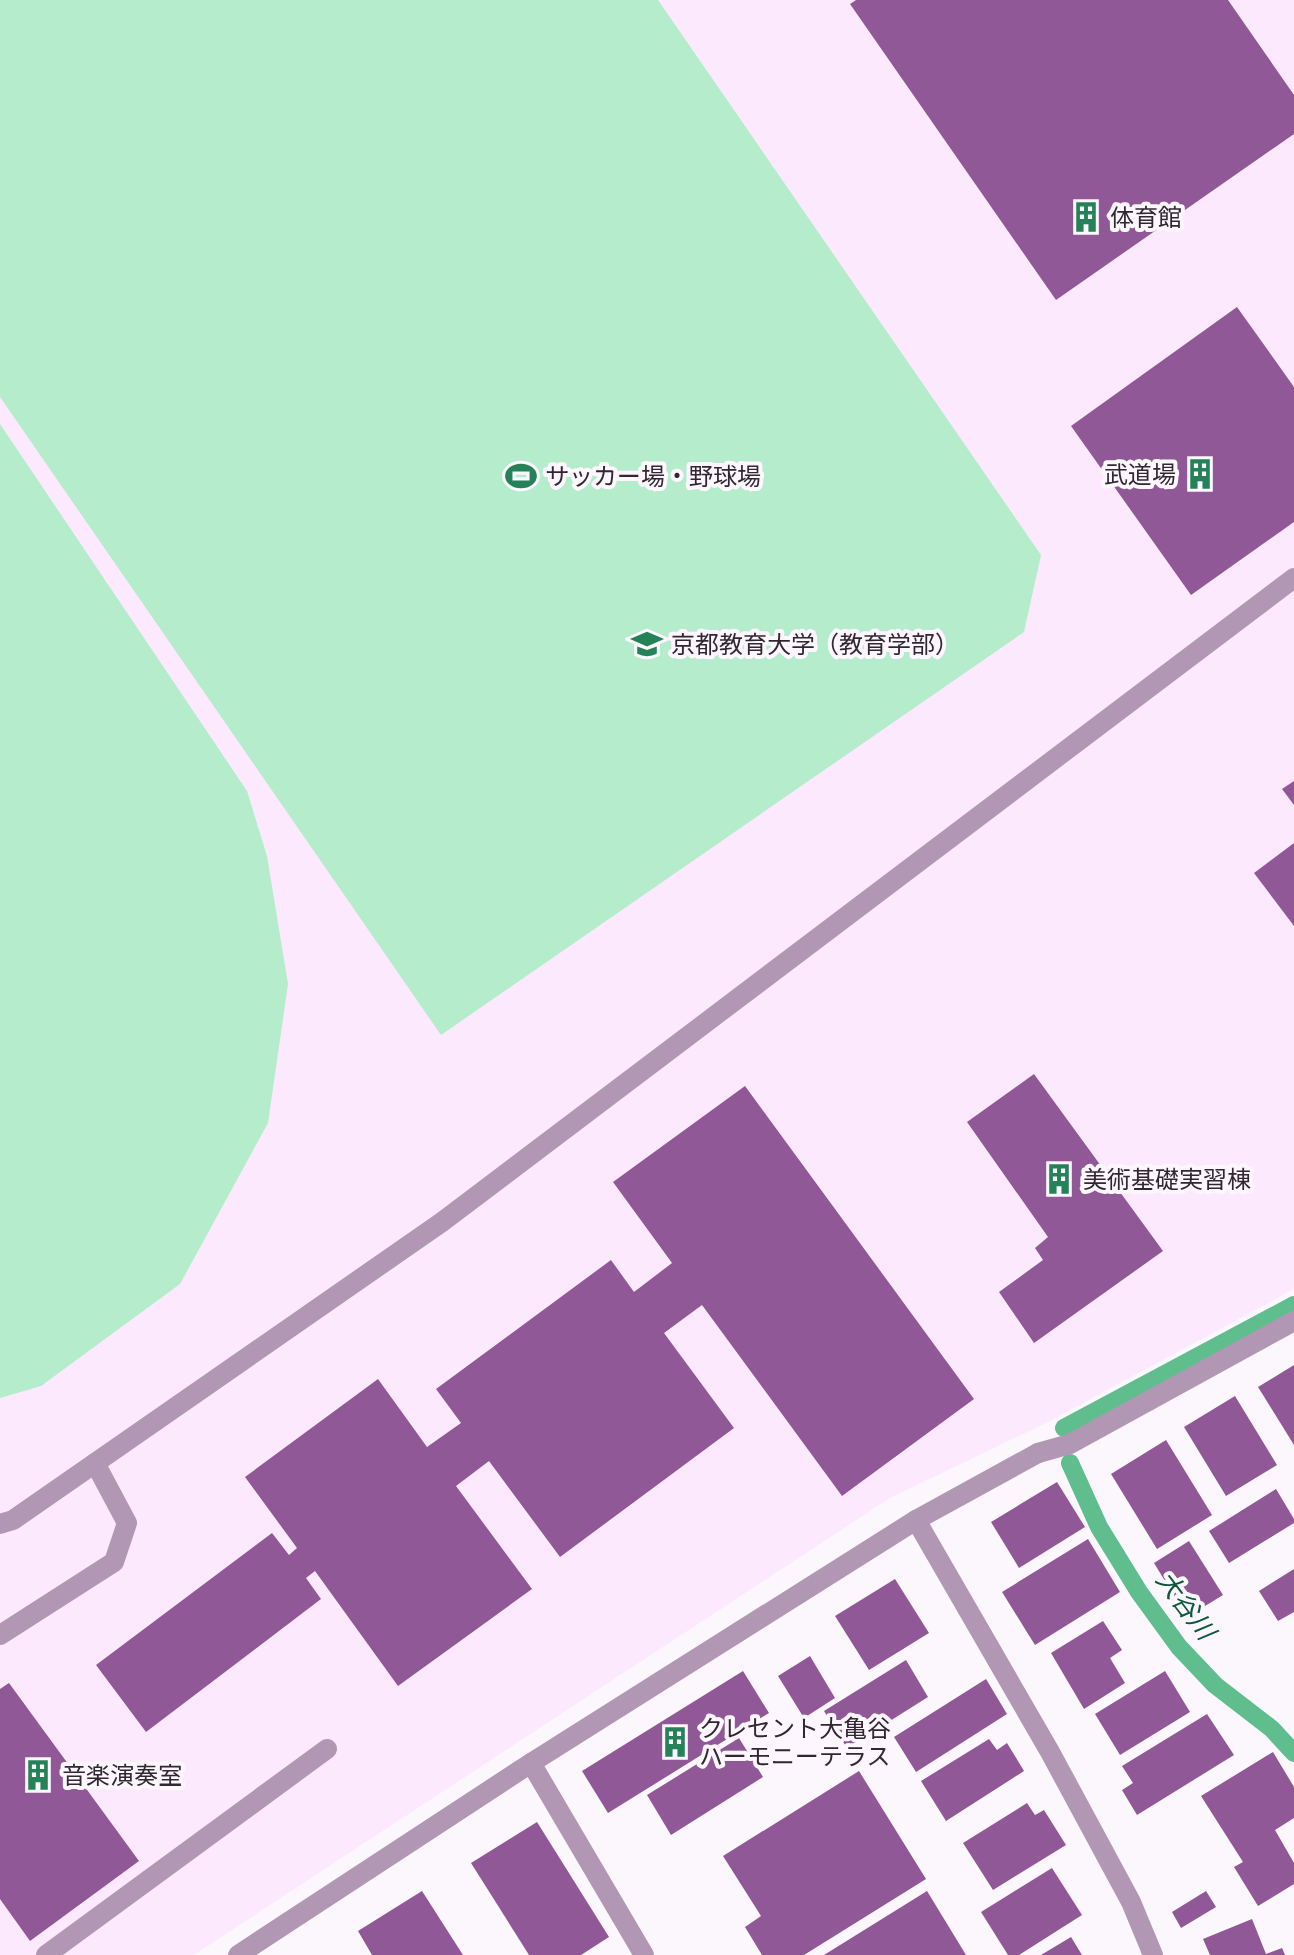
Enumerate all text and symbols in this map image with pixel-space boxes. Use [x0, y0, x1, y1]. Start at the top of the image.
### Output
building icon: 体育館 [1069, 200, 1103, 234]
place label: 体育館 [1110, 203, 1182, 231]
building icon: 武道場 [1183, 457, 1217, 491]
sports icon: サッカー場・野球場 [504, 459, 538, 493]
place label: 武道場 [1104, 460, 1176, 488]
place label: サッカー場・野球場 [545, 462, 761, 490]
school or university icon: 京都教育大学（教育学部） [630, 627, 664, 661]
place label: 京都教育大学（教育学部） [671, 630, 959, 658]
building icon: 美術基礎実習棟 [1042, 1162, 1076, 1196]
place label: 美術基礎実習棟 [1083, 1165, 1251, 1193]
water label: 大谷川 [1150, 1565, 1224, 1648]
place label: クレセント大亀谷 ハーモニーテラス [699, 1714, 891, 1770]
building icon: クレセント大亀谷 ハーモニーテラス [658, 1725, 692, 1759]
building icon: 音楽演奏室 [21, 1758, 55, 1792]
place label: 音楽演奏室 [62, 1761, 182, 1789]

